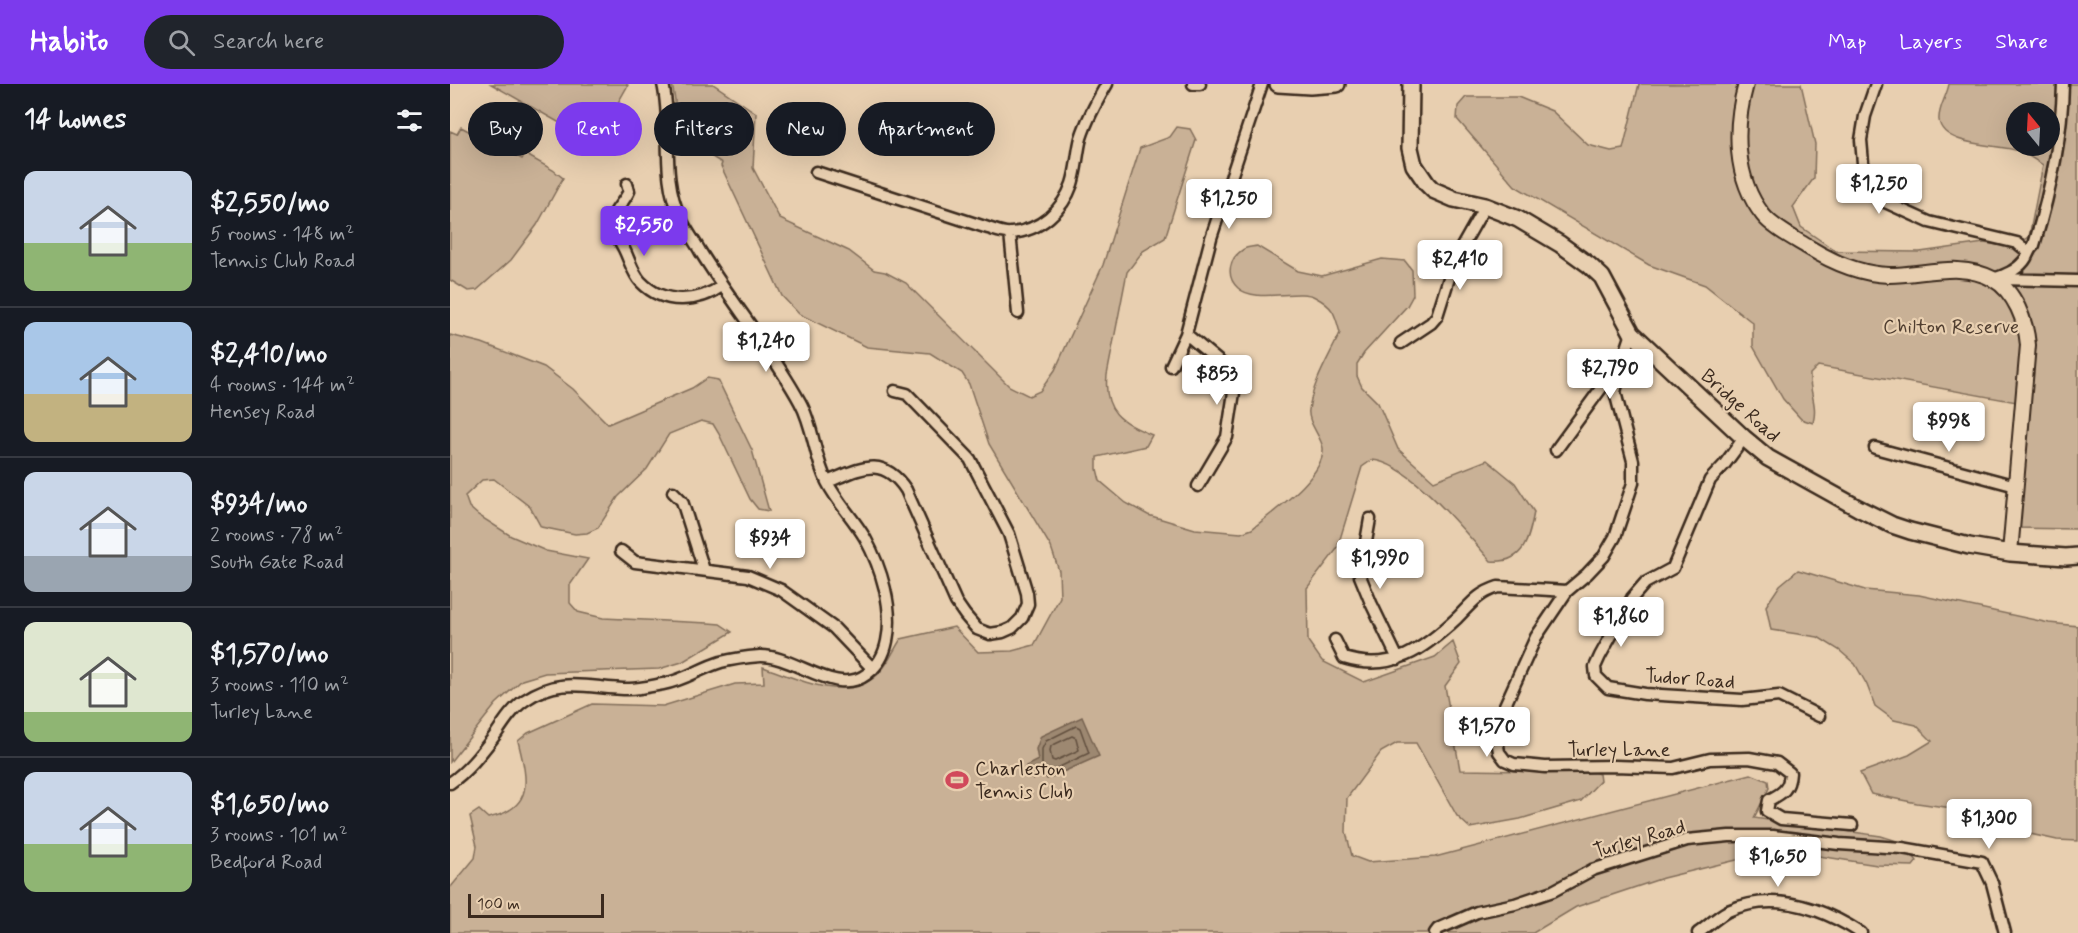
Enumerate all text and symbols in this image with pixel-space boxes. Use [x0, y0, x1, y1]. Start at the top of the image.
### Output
search box [144, 15, 564, 69]
text: Habito [30, 24, 108, 61]
icon: search [165, 26, 198, 59]
text: Search here [213, 28, 324, 56]
text: Map [1828, 28, 1866, 56]
text: Layers [1899, 28, 1962, 56]
text: Share [1995, 28, 2048, 56]
chip: Buy [468, 102, 543, 156]
chip: Rent [555, 102, 642, 156]
chip: Filters [654, 102, 754, 156]
chip: New [766, 102, 846, 156]
chip: Apartment [858, 102, 995, 156]
north arrow [2006, 102, 2060, 156]
map controls [2006, 102, 2060, 156]
text: 14 homes [24, 103, 126, 137]
icon: filters [393, 104, 426, 137]
pin: $1,250 [1830, 164, 1928, 215]
text: $1,250 [1850, 170, 1908, 197]
pin: $1,250 [1180, 179, 1278, 230]
text: $1,250 [1200, 185, 1258, 212]
text: $2,550/mo [210, 187, 330, 221]
icon: home [72, 195, 144, 267]
pin: $2,550 [595, 206, 693, 257]
text: $2,550 [615, 212, 673, 239]
text: 5 rooms · 148 m² [210, 221, 354, 248]
pin: $2,410 [1411, 240, 1509, 291]
text: $2,410 [1432, 246, 1489, 273]
text: Tennis Club Road [210, 248, 355, 275]
park label: Chilton Reserve [1883, 314, 2019, 341]
pin: $1,240 [717, 322, 815, 373]
text: $1,240 [737, 328, 795, 355]
text: $2,410/mo [210, 338, 327, 372]
icon: home [72, 346, 144, 418]
pin: $2,790 [1561, 349, 1659, 400]
pin: $853 [1181, 355, 1253, 406]
text: $2,790 [1581, 355, 1639, 382]
text: $853 [1196, 361, 1238, 388]
street label: Bridge Road [1694, 363, 1786, 449]
text: 4 rooms · 144 m² [210, 372, 355, 399]
text: Hensey Road [210, 399, 315, 426]
pin: $998 [1913, 402, 1985, 453]
text: $998 [1927, 408, 1971, 435]
text: $934/mo [210, 488, 308, 522]
icon: home [72, 496, 144, 568]
pin: $934 [734, 519, 806, 570]
text: 2 rooms · 78 m² [210, 522, 343, 549]
text: $934 [749, 525, 791, 552]
pin: $1,990 [1331, 539, 1429, 590]
text: $1,990 [1351, 545, 1409, 572]
text: South Gate Road [210, 549, 344, 576]
pin: $1,860 [1572, 597, 1670, 648]
text: $1,860 [1593, 603, 1649, 630]
text: $1,570/mo [210, 638, 329, 672]
icon: home [72, 646, 144, 718]
street label: Tudor Road [1644, 663, 1736, 696]
text: 3 rooms · 110 m² [210, 672, 349, 699]
text: Turley Lane [210, 699, 313, 726]
pin: $1,570 [1438, 707, 1536, 758]
text: $1,570 [1458, 713, 1516, 740]
street label: Turley Lane [1568, 737, 1671, 764]
place label: Charleston Tennis Club [975, 756, 1073, 806]
sports icon: Charleston Tennis Club [944, 767, 970, 793]
text: $1,650/mo [210, 788, 329, 822]
icon: home [72, 796, 144, 868]
pin: $1,300 [1940, 799, 2038, 850]
text: $1,300 [1961, 805, 2017, 832]
street label: Turley Road [1590, 813, 1689, 865]
text: 3 rooms · 101 m² [210, 822, 348, 849]
pin: $1,650 [1729, 837, 1827, 888]
text: $1,650 [1749, 843, 1807, 870]
text: Bedford Road [210, 849, 322, 876]
scale bar [468, 891, 604, 918]
text: 100 m [477, 894, 520, 915]

